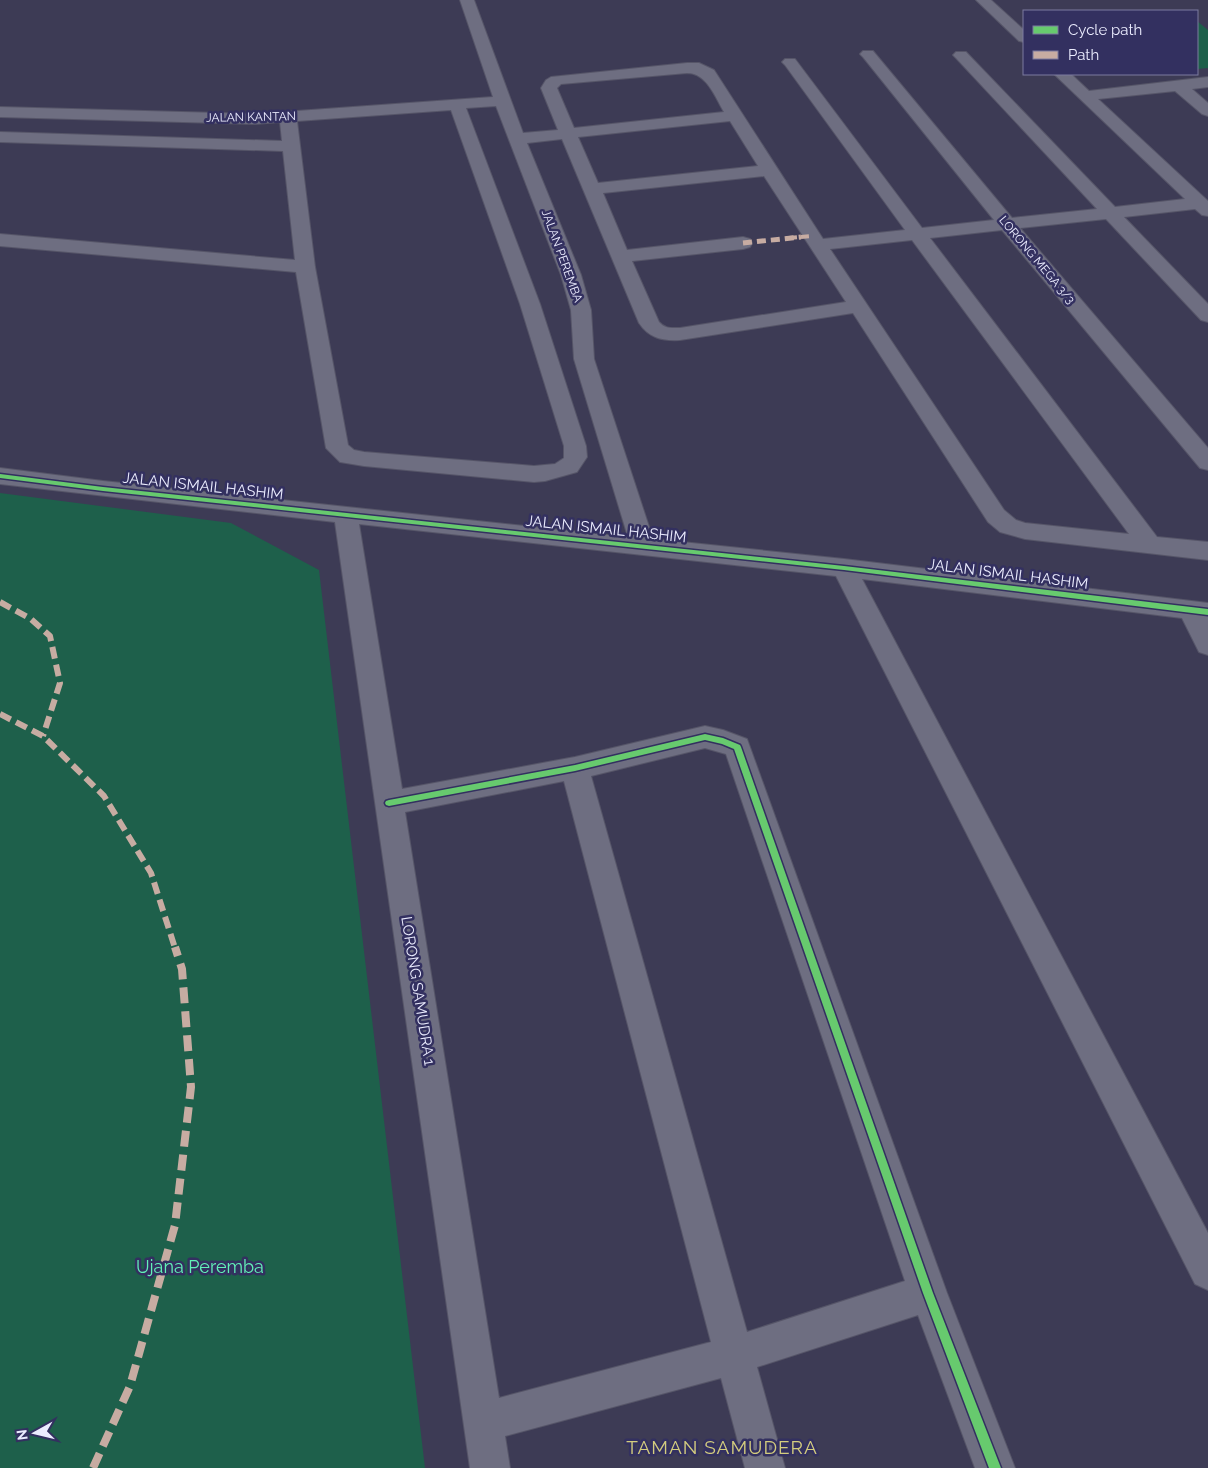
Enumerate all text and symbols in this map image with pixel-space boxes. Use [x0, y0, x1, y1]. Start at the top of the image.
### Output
legend [1023, 10, 1198, 75]
text: Cycle path [1068, 21, 1142, 39]
text: Path [1068, 46, 1099, 64]
street label: JALAN KANTAN [206, 109, 296, 125]
street label: JALAN PEREMBA [539, 208, 585, 304]
street label: LORONG MEGA 3/3 [996, 213, 1078, 307]
street label: JALAN ISMAIL HASHIM [122, 469, 284, 503]
street label: JALAN ISMAIL HASHIM [525, 512, 687, 546]
street label: JALAN ISMAIL HASHIM [927, 555, 1089, 593]
street label: LORONG SAMUDRA 1 [397, 915, 439, 1067]
park label: Ujana Peremba [136, 1256, 264, 1277]
north arrow [10, 1408, 60, 1458]
text: N [13, 1428, 31, 1441]
district label: TAMAN SAMUDERA [626, 1436, 818, 1458]

